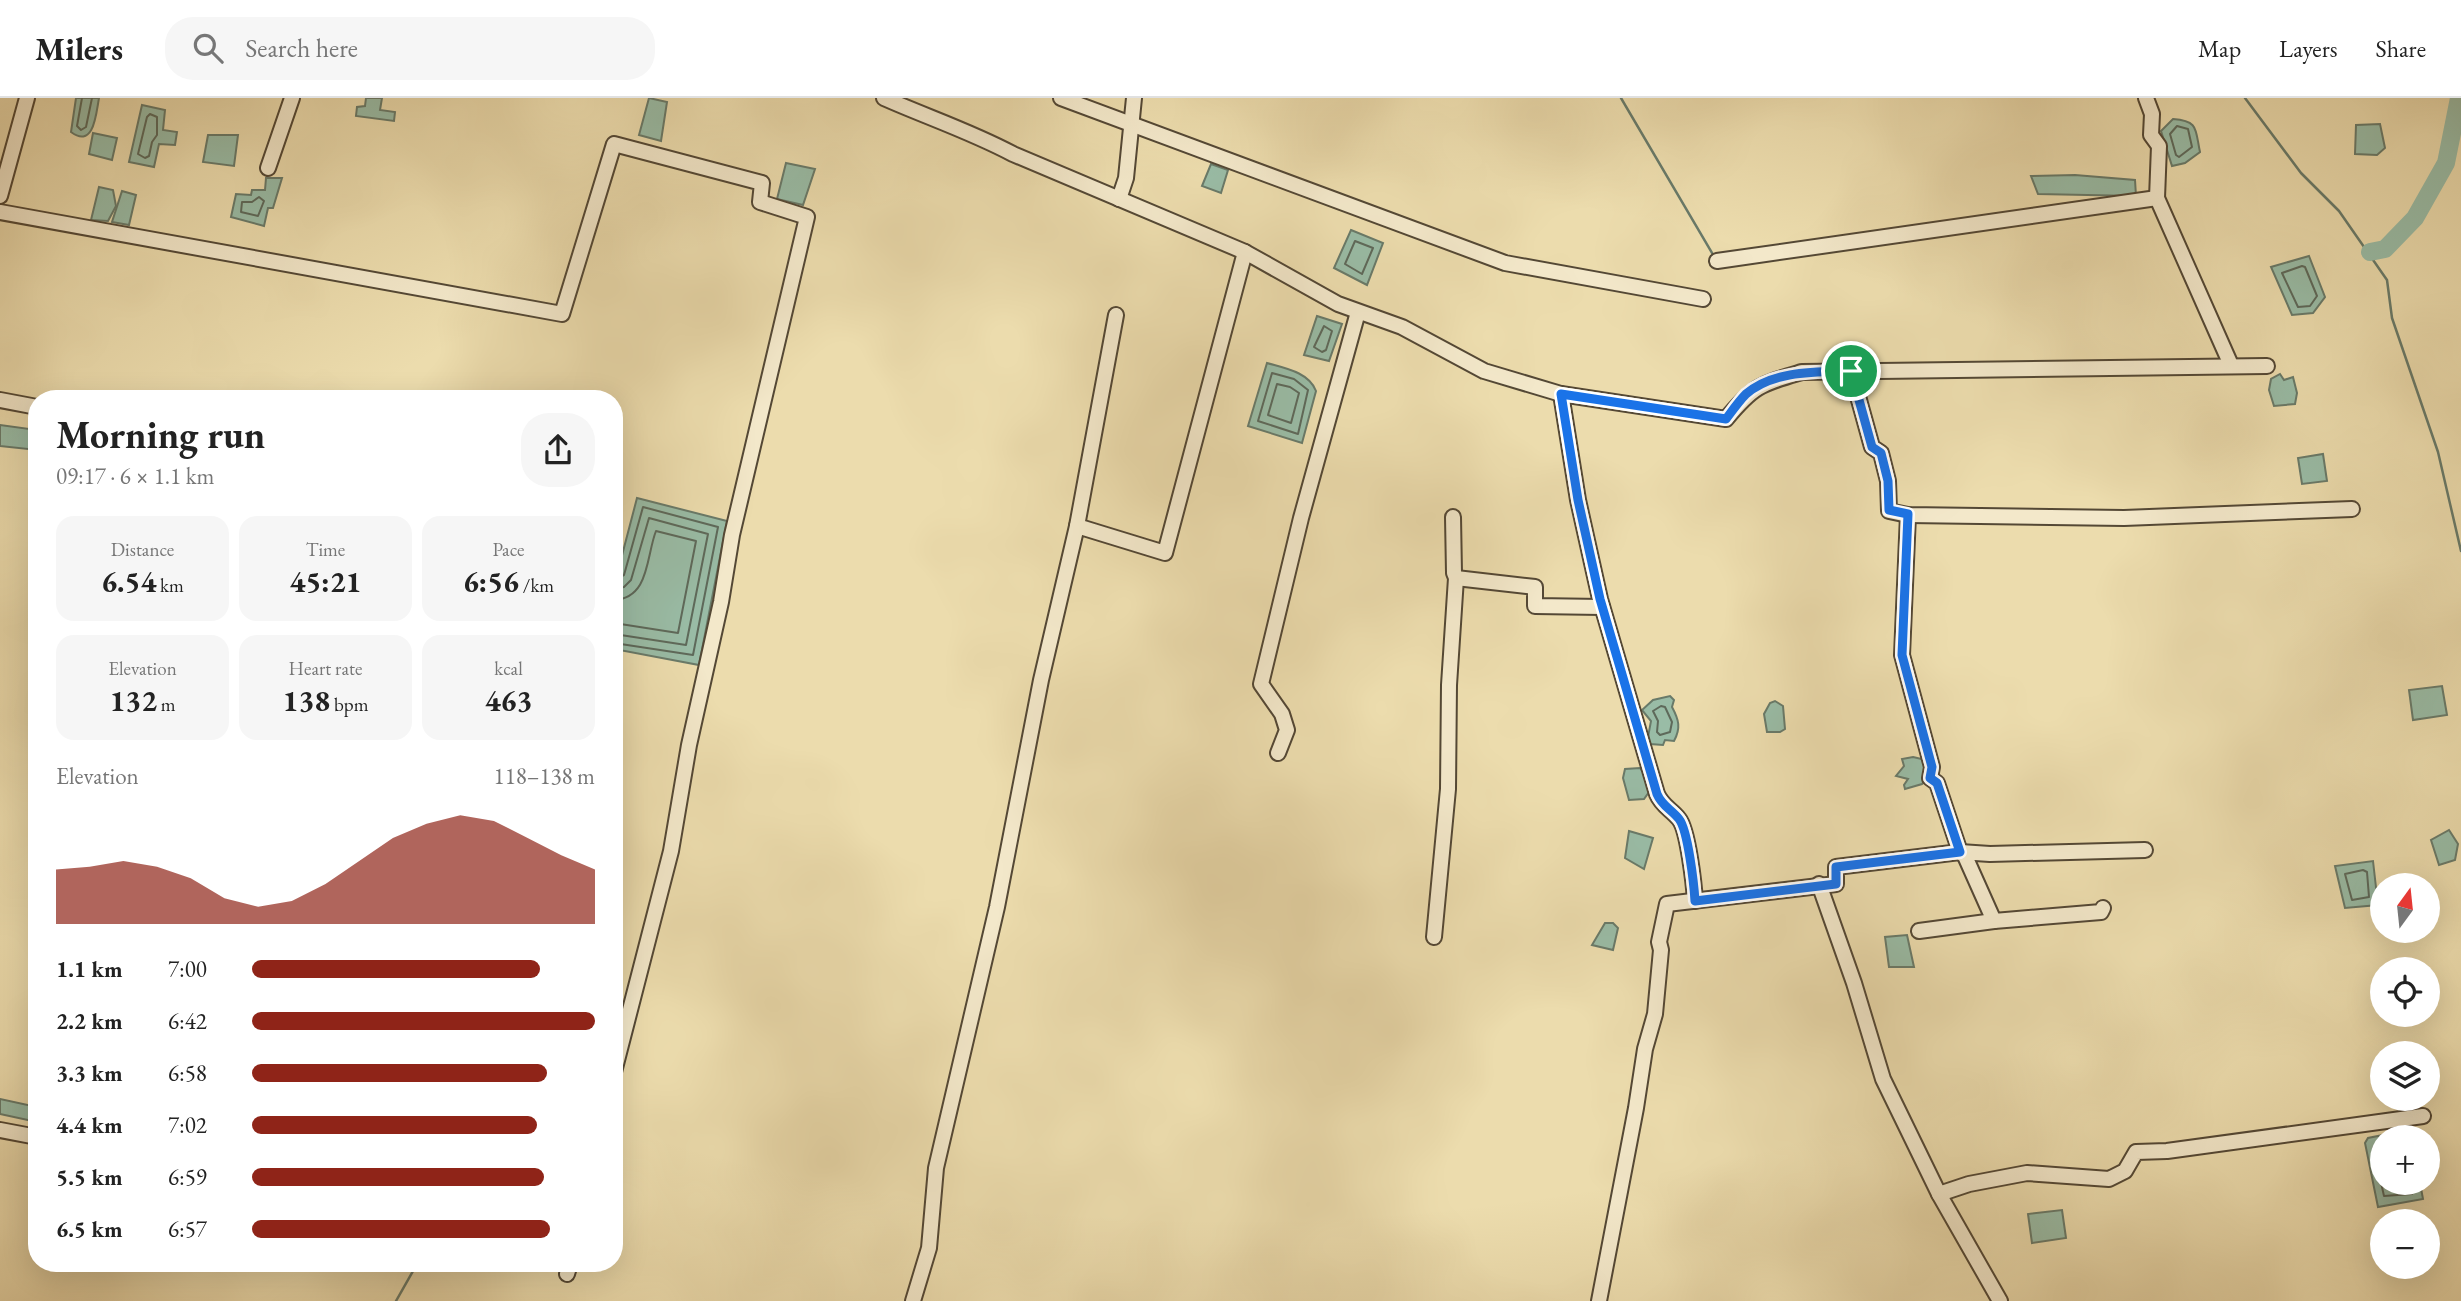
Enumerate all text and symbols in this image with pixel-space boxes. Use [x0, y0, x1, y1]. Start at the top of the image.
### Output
search box [165, 17, 655, 80]
text: Milers [35, 27, 123, 70]
icon: search [189, 29, 227, 67]
text: Search here [245, 31, 358, 65]
text: Map [2198, 33, 2241, 64]
text: Layers [2279, 33, 2338, 64]
text: Share [2376, 33, 2426, 64]
pin [1821, 341, 1881, 401]
icon: arrive [1832, 352, 1870, 390]
text: Morning run [56, 410, 265, 459]
button: share [521, 413, 595, 487]
text: 09:17 · 6 × 1.1 km [56, 461, 214, 491]
text: Distance [111, 537, 174, 562]
text: Time [306, 537, 345, 562]
text: Pace [493, 537, 524, 562]
text: 6.54 [101, 562, 156, 601]
text: 45:21 [290, 562, 361, 601]
text: 6:56 [463, 562, 519, 601]
text: km [156, 573, 184, 598]
text: /km [519, 573, 554, 598]
text: Elevation [108, 656, 177, 681]
text: Heart rate [289, 656, 362, 681]
text: kcal [494, 656, 523, 681]
text: 132 [109, 681, 157, 720]
text: 138 [283, 681, 330, 720]
text: 463 [485, 681, 532, 720]
text: m [157, 692, 176, 717]
text: bpm [330, 692, 368, 717]
text: Elevation [56, 761, 139, 791]
text: 118–138 m [494, 761, 595, 791]
north arrow [2370, 873, 2440, 943]
map controls [2370, 873, 2440, 1279]
text: 1.1 km [56, 954, 123, 984]
text: 7:00 [168, 954, 207, 984]
button: locate [2370, 957, 2440, 1027]
text: 2.2 km [56, 1006, 123, 1036]
text: 6:42 [168, 1006, 207, 1036]
button: layers [2370, 1041, 2440, 1111]
text: 3.3 km [56, 1058, 123, 1088]
text: 6:58 [168, 1058, 207, 1088]
text: 4.4 km [56, 1110, 123, 1140]
text: 7:02 [168, 1110, 207, 1140]
button: + [2370, 1125, 2440, 1195]
text: 5.5 km [56, 1162, 123, 1192]
text: 6:59 [168, 1162, 207, 1192]
button: − [2370, 1209, 2440, 1279]
text: 6.5 km [56, 1214, 123, 1244]
text: 6:57 [168, 1214, 207, 1244]

